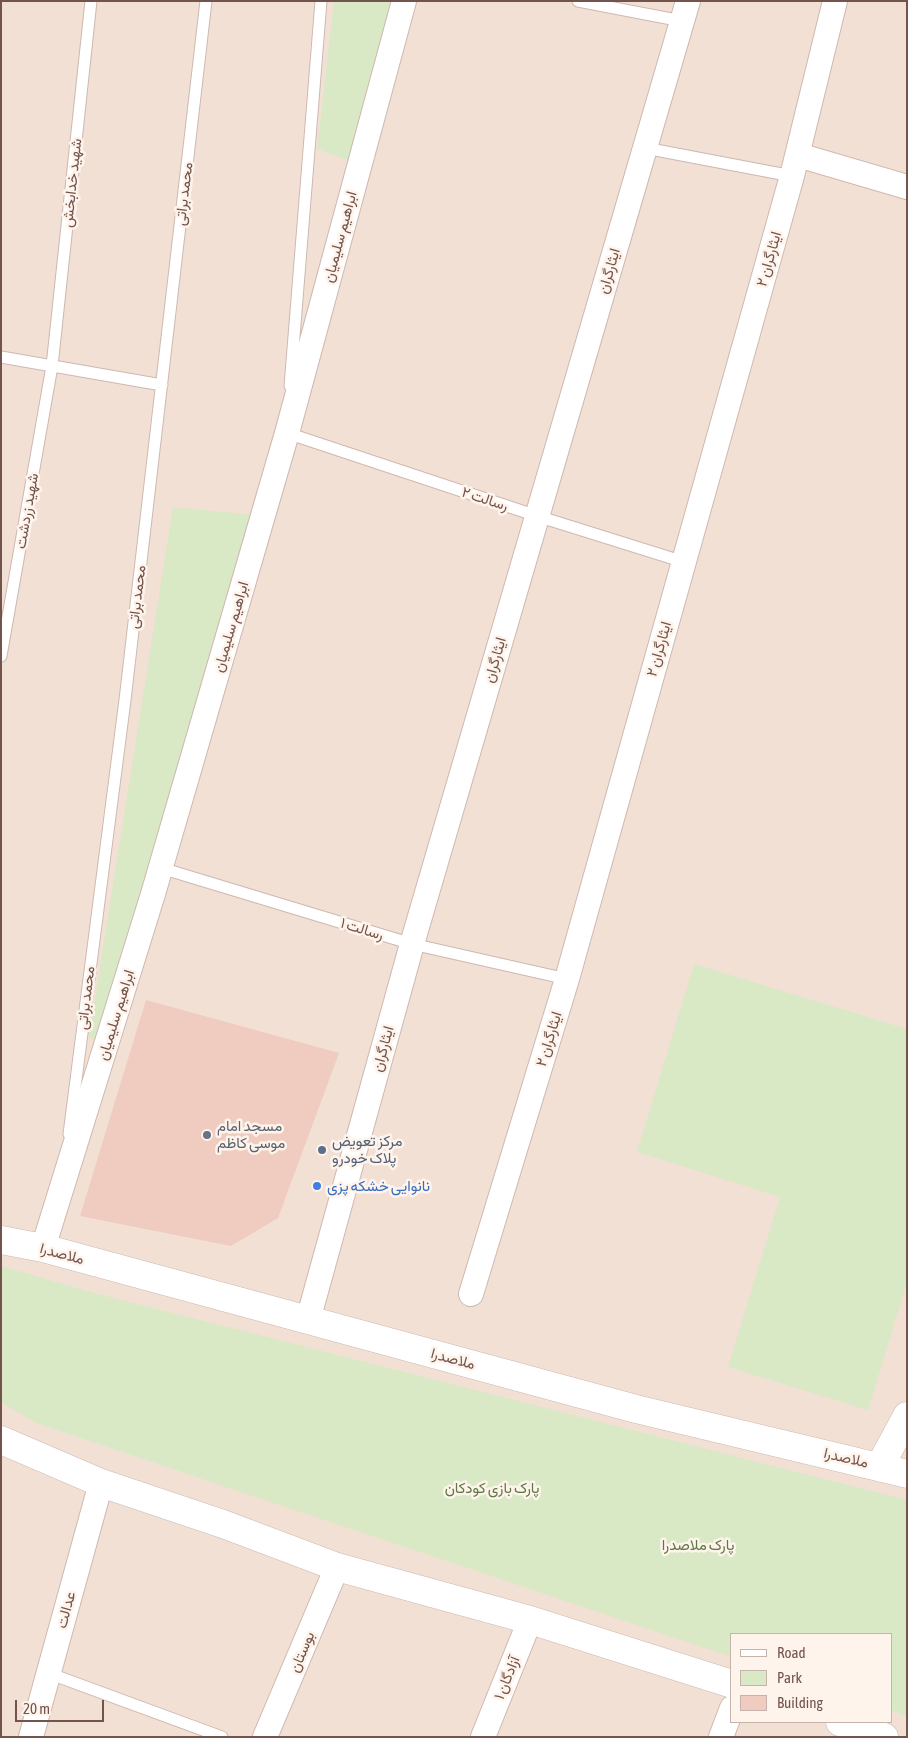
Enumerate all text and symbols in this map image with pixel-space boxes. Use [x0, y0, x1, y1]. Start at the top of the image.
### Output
street label: شهید خدابخش [58, 138, 86, 228]
street label: محمد براتی [171, 161, 197, 227]
street label: ابراهیم سلیمیان [319, 189, 361, 285]
street label: ایثارگران ۲ [753, 229, 785, 289]
street label: ایثارگران [594, 246, 624, 296]
street label: شهید زردشت [11, 472, 43, 550]
street label: رسالت ۲ [459, 483, 511, 515]
street label: محمد براتی [124, 564, 150, 630]
street label: ابراهیم سلیمیان [209, 579, 253, 675]
street label: ایثارگران ۲ [643, 619, 675, 679]
street label: ایثارگران [480, 635, 510, 685]
street label: رسالت ۱ [338, 914, 386, 944]
street label: محمد براتی [73, 965, 99, 1031]
street label: ابراهیم سلیمیان [94, 968, 138, 1062]
street label: ایثارگران ۲ [532, 1009, 566, 1069]
street label: ایثارگران [368, 1024, 398, 1074]
place label: مسجد امام موسی کاظم [217, 1117, 285, 1152]
marker: مسجد امام موسی کاظم [201, 1129, 213, 1141]
place label: مرکز تعویض پلاک خودرو [332, 1132, 402, 1167]
marker: مرکز تعویض پلاک خودرو [316, 1144, 328, 1156]
place label: نانوایی خشکه پزی [327, 1177, 430, 1195]
marker: نانوایی خشکه پزی [311, 1180, 323, 1192]
street label: ملاصدرا [38, 1239, 86, 1269]
street label: ملاصدرا [429, 1344, 477, 1374]
street label: ملاصدرا [822, 1444, 870, 1472]
park label: پارک بازی کودکان [445, 1479, 539, 1497]
park label: پارک ملاصدرا [662, 1536, 734, 1554]
street label: عدالت [52, 1590, 80, 1630]
street label: بوستان [285, 1629, 319, 1675]
legend [730, 1633, 893, 1723]
text: Road [777, 1644, 806, 1661]
street label: آزادگان ۱ [490, 1654, 524, 1702]
text: Park [777, 1669, 802, 1686]
scale bar [18, 1690, 106, 1722]
text: Building [777, 1694, 823, 1711]
text: 20 m [23, 1700, 50, 1717]

